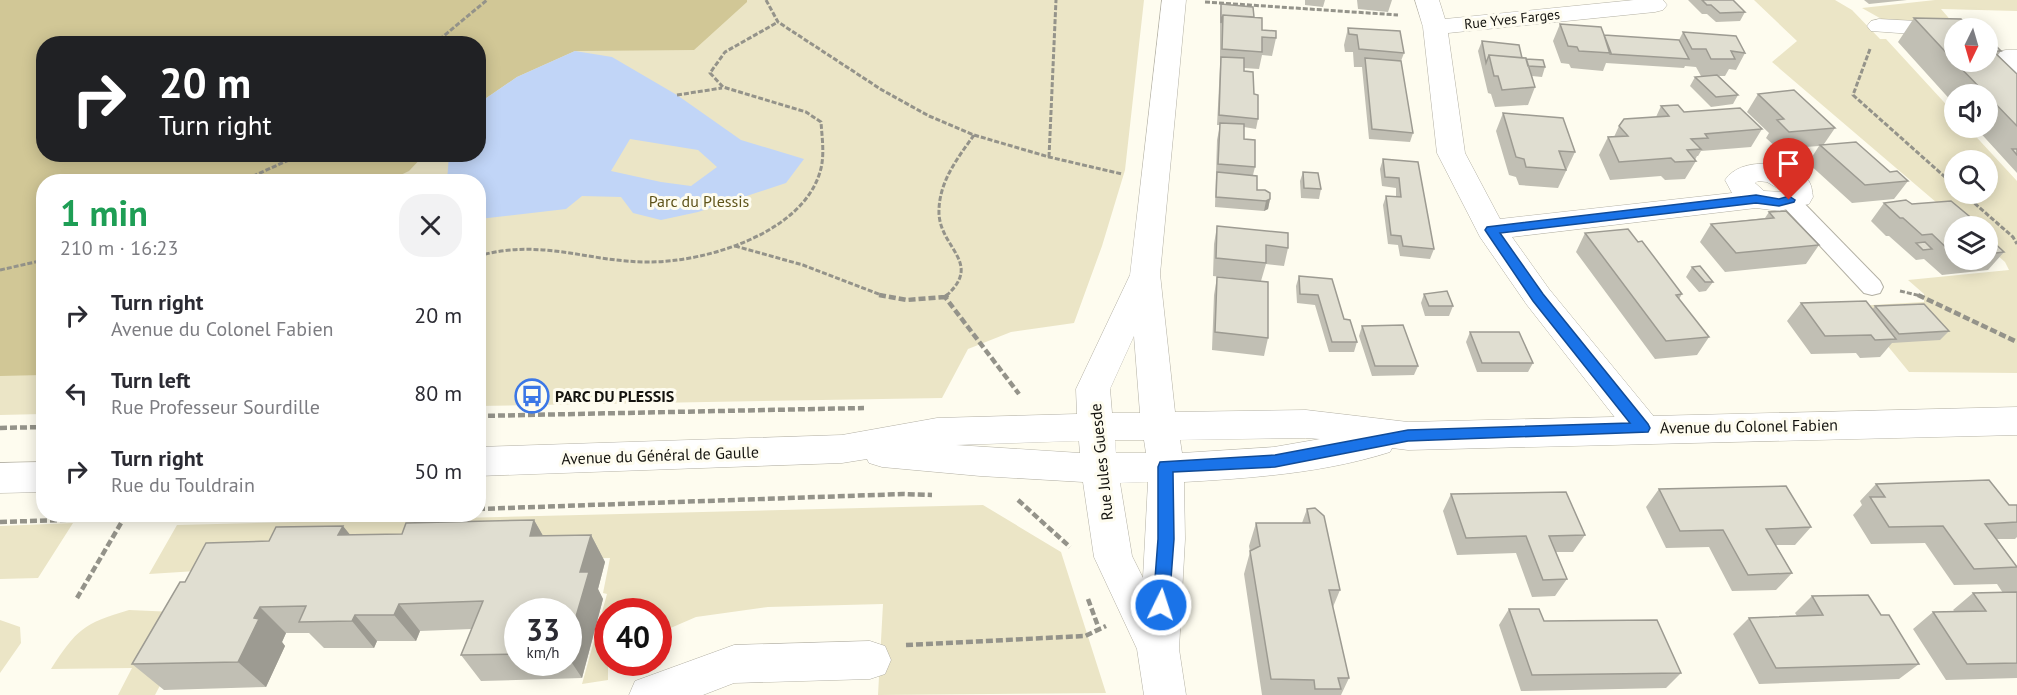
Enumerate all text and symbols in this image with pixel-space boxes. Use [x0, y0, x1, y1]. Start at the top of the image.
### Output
street label: Rue Yves Farges [1463, 5, 1561, 33]
north arrow [1944, 18, 1998, 72]
map controls [1944, 18, 1998, 270]
text: 20 m [159, 55, 251, 110]
icon: right [60, 60, 138, 138]
button: sound [1944, 84, 1998, 138]
text: Turn right [159, 108, 272, 142]
pin [1763, 138, 1814, 200]
icon: arrive [1772, 147, 1805, 180]
button: search [1944, 150, 1998, 204]
text: 1 min [60, 189, 148, 236]
park label: Parc du Plessis [649, 191, 750, 211]
button: close [399, 194, 462, 257]
button: layers [1944, 216, 1998, 270]
text: 210 m · 16:23 [60, 235, 178, 261]
text: Turn right [111, 288, 203, 316]
icon: right [60, 299, 93, 332]
text: 20 m [414, 301, 462, 329]
text: Avenue du Colonel Fabien [111, 316, 333, 342]
text: Turn left [111, 366, 191, 394]
icon: left [60, 377, 93, 410]
bus stop icon: PARC DU PLESSIS [514, 378, 550, 414]
text: 80 m [414, 379, 462, 407]
place label: PARC DU PLESSIS [555, 386, 674, 406]
text: Rue Professeur Sourdille [111, 394, 320, 420]
street label: Rue Jules Guesde [1085, 403, 1117, 521]
street label: Avenue du Colonel Fabien [1660, 414, 1838, 438]
street label: Avenue du Général de Gaulle [561, 442, 759, 468]
text: Turn right [111, 444, 203, 472]
icon: right [60, 455, 93, 488]
text: 50 m [414, 457, 462, 485]
text: Rue du Touldrain [111, 472, 255, 498]
position arrow [1129, 573, 1193, 637]
speed limit sign: 40 [594, 598, 672, 676]
text: 33 [526, 610, 560, 649]
text: km/h [527, 643, 559, 662]

